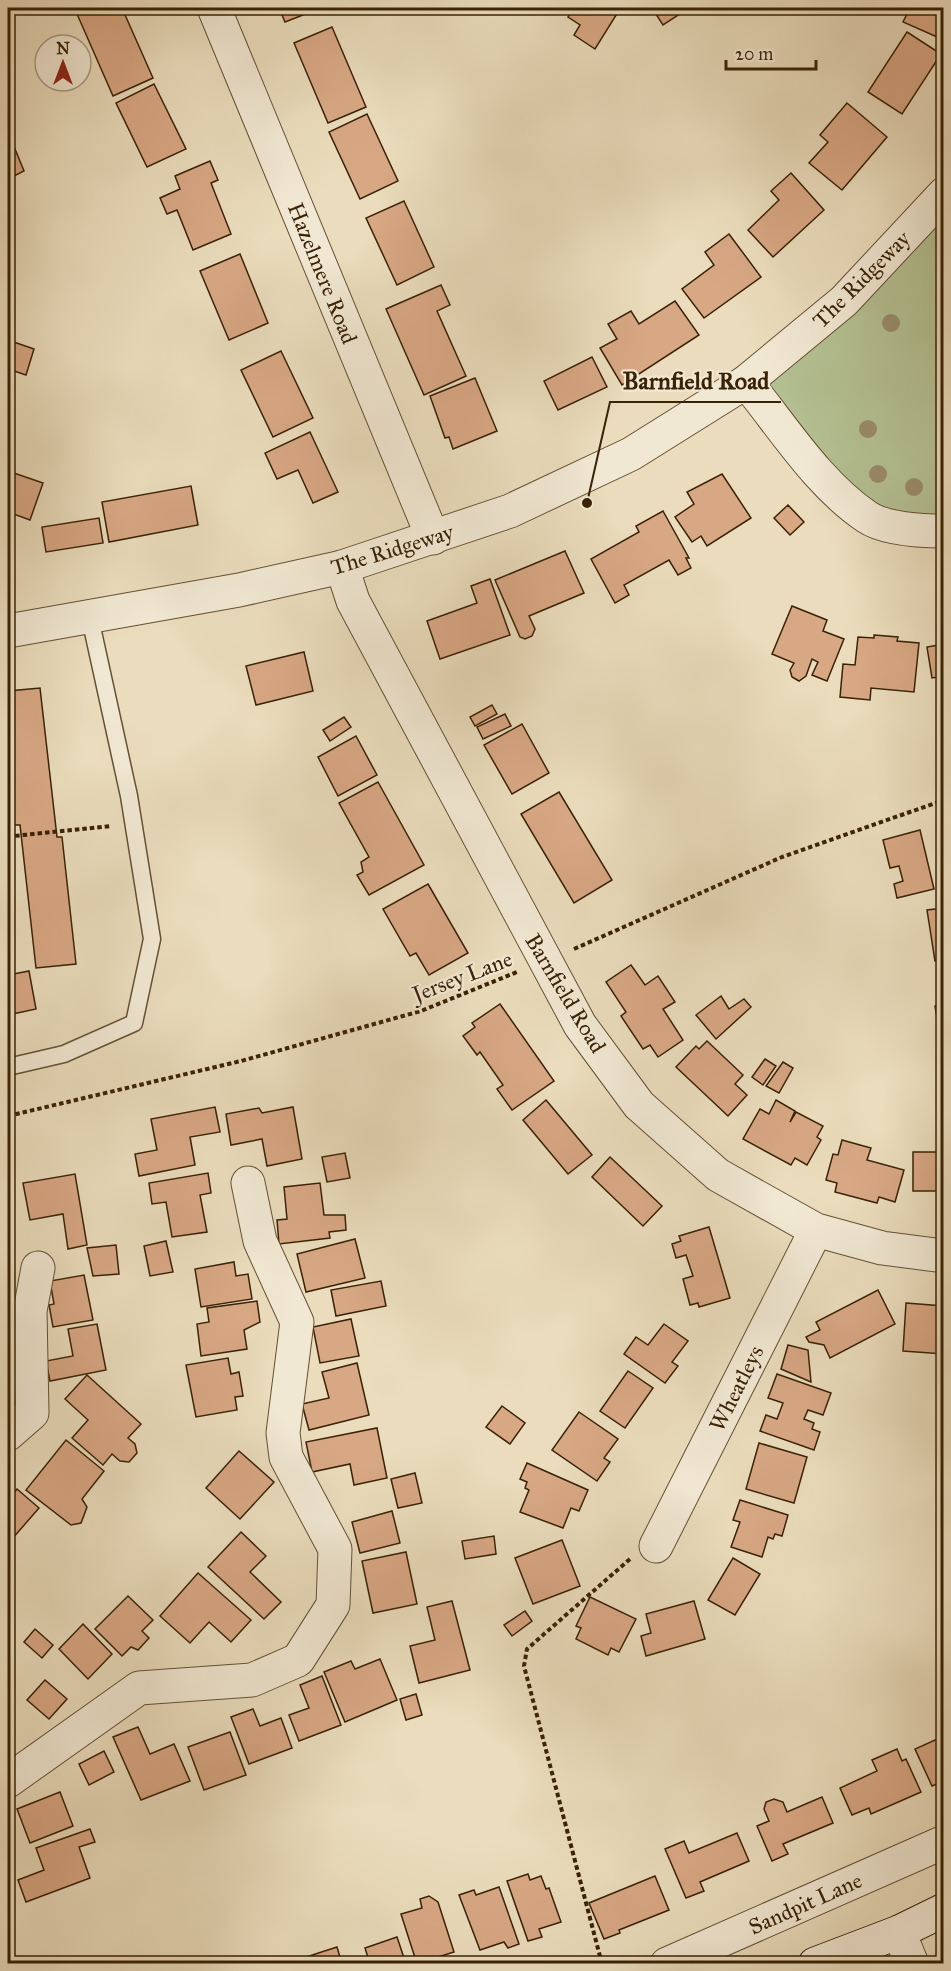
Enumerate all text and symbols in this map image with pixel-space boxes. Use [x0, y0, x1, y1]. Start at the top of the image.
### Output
north arrow [33, 33, 93, 93]
scale bar [726, 33, 816, 71]
text: N [56, 39, 70, 58]
text: 20 m [735, 43, 773, 65]
street label: Hazelmere Road [282, 199, 363, 348]
street label: The Ridgeway [807, 225, 916, 334]
callout: Barnfield Road [610, 360, 781, 402]
text: Barnfield Road [623, 366, 770, 396]
street label: The Ridgeway [328, 518, 457, 581]
street label: Barnfield Road [519, 929, 612, 1058]
street label: Jersey Lane [407, 945, 516, 1009]
street label: Wheatleys [703, 1341, 770, 1436]
street label: Sandpit Lane [744, 1867, 866, 1940]

